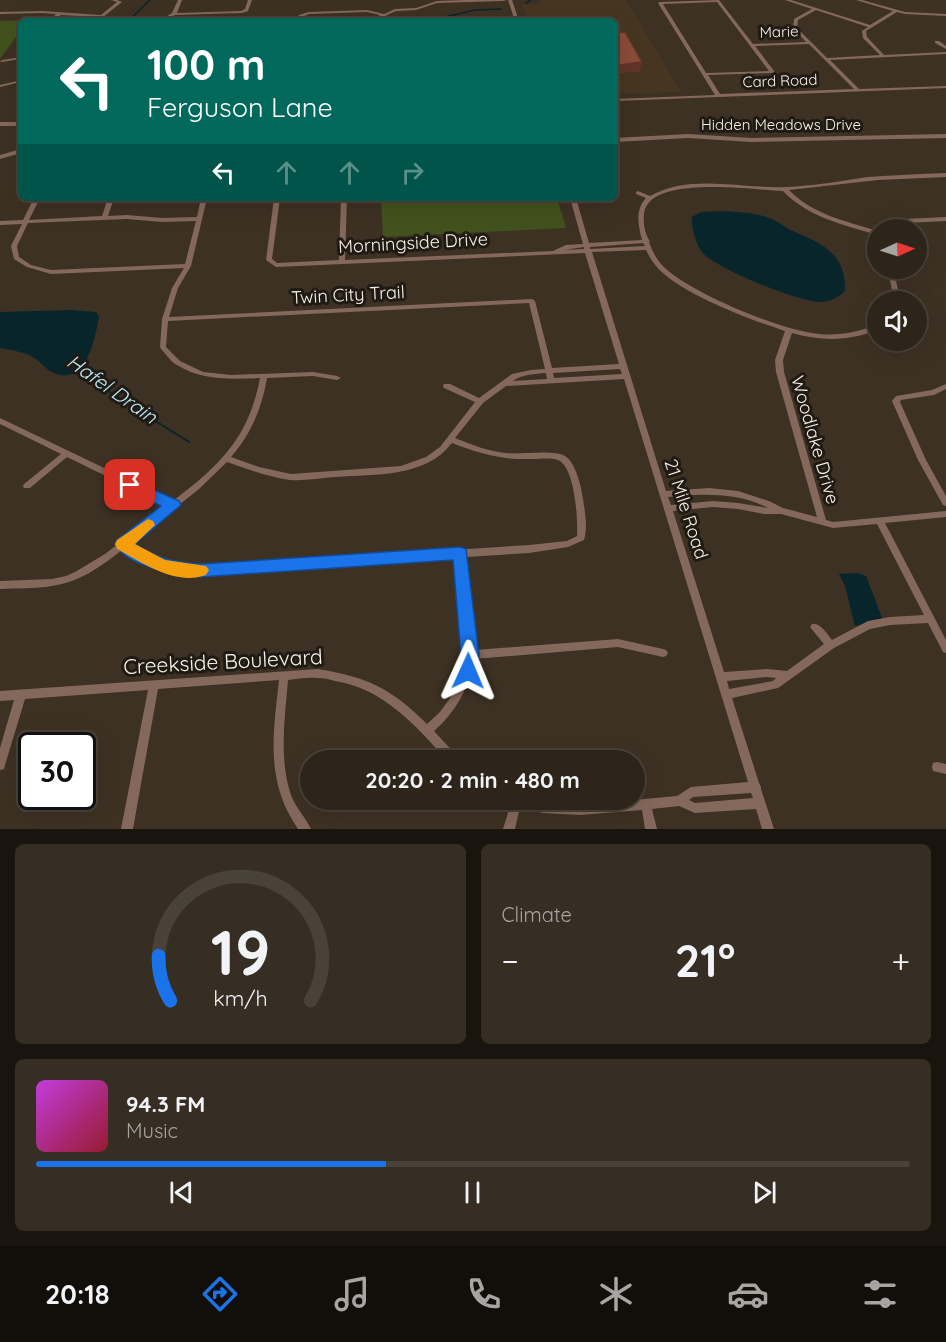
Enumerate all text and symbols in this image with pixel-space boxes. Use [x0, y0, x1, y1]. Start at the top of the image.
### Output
street label: Marie [759, 21, 799, 42]
text: 100 m [147, 38, 265, 91]
icon: left [48, 42, 126, 120]
street label: Card Road [742, 70, 818, 91]
text: Ferguson Lane [147, 90, 333, 124]
street label: Hidden Meadows Drive [701, 115, 861, 134]
icon: left [207, 156, 240, 189]
icon: ahead [270, 156, 303, 189]
icon: ahead [333, 156, 366, 189]
icon: right [396, 156, 429, 189]
north arrow [867, 219, 927, 279]
map controls [867, 219, 927, 351]
street label: Morningside Drive [337, 227, 488, 258]
street label: Twin City Trail [291, 280, 405, 309]
button: sound [867, 291, 927, 351]
water label: Hafel Drain [62, 348, 162, 429]
street label: Woodlake Drive [786, 373, 845, 507]
street label: 21 Mile Road [659, 456, 713, 562]
pin [104, 459, 155, 510]
icon: arrive [113, 468, 146, 501]
position arrow [436, 639, 500, 703]
street label: Creekside Boulevard [123, 643, 323, 679]
speed limit sign: 30 [18, 732, 96, 810]
text: 20:20 · 2 min · 480 m [365, 766, 580, 794]
text: Climate [502, 902, 572, 927]
text: 19 [210, 913, 270, 991]
text: 21° [675, 932, 735, 988]
text: − [502, 940, 519, 981]
text: + [891, 940, 910, 981]
text: km/h [213, 985, 267, 1011]
text: 94.3 FM [126, 1090, 205, 1118]
text: Music [126, 1118, 178, 1143]
icon: previous [165, 1176, 198, 1209]
icon: pause [456, 1176, 489, 1209]
icon: next [748, 1176, 781, 1209]
icon: directions [199, 1273, 241, 1315]
icon: music [331, 1273, 373, 1315]
icon: phone [463, 1273, 505, 1315]
icon: climate [595, 1273, 637, 1315]
icon: car [727, 1273, 769, 1315]
icon: filters [859, 1273, 901, 1315]
text: 20:18 [45, 1277, 110, 1311]

